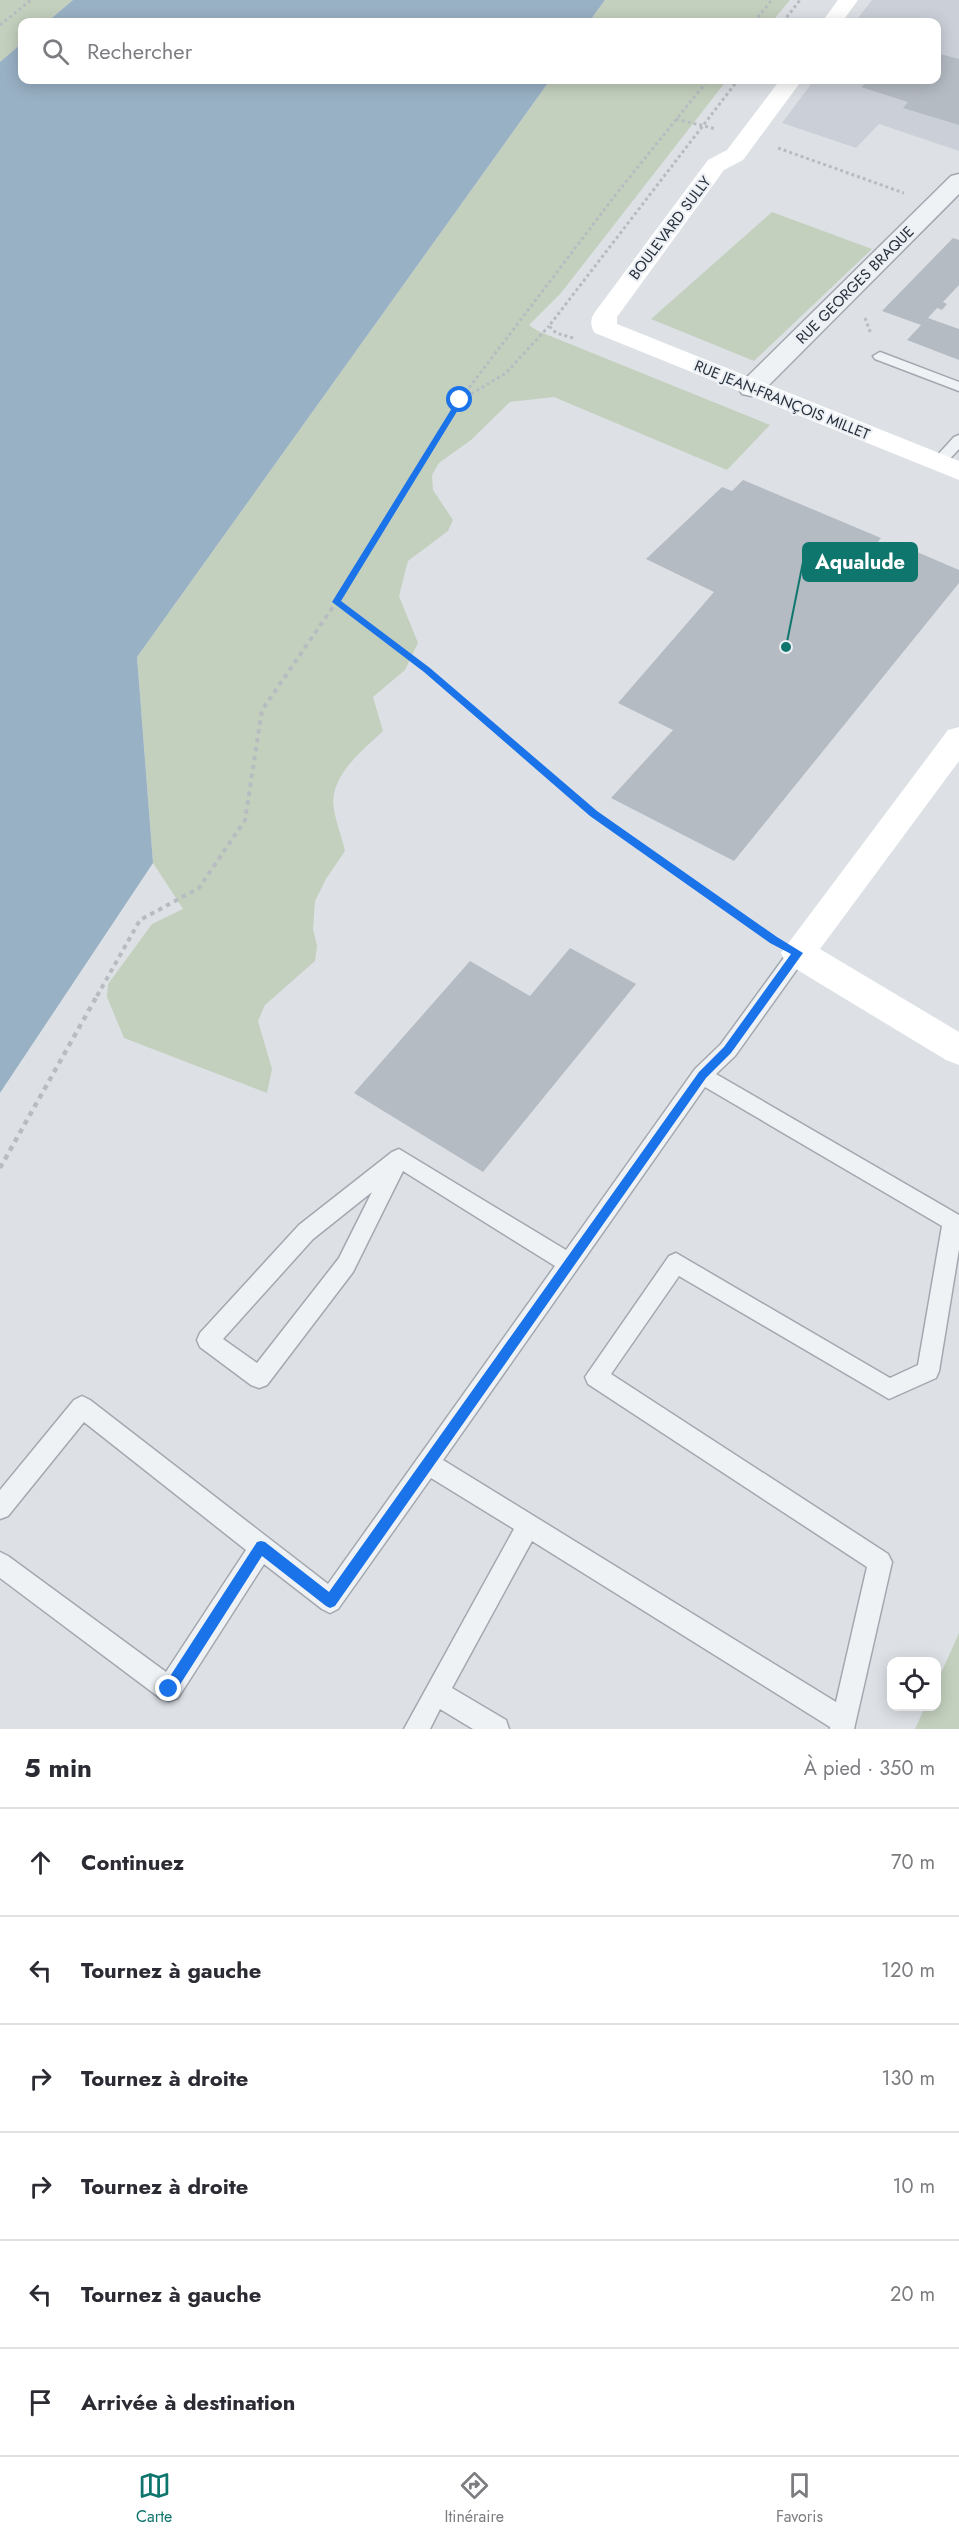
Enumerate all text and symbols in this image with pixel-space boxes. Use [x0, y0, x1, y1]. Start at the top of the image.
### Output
search box [18, 18, 941, 84]
icon: search [39, 35, 72, 68]
text: Rechercher [87, 35, 192, 67]
street label: BOULEVARD SULLY [624, 171, 717, 284]
street label: RUE GEORGES BRAQUE [791, 221, 919, 349]
street label: RUE JEAN-FRANÇOIS MILLET [691, 355, 873, 445]
route start [446, 386, 472, 412]
callout: Aqualude [803, 543, 917, 581]
text: Aqualude [814, 548, 905, 577]
map controls [887, 1657, 941, 1711]
button: locate [887, 1657, 941, 1711]
route end [155, 1675, 181, 1701]
text: 5 min [24, 1749, 92, 1787]
text: À pied · 350 m [804, 1754, 935, 1783]
icon: ahead [24, 1846, 57, 1879]
text: Continuez [81, 1846, 184, 1878]
text: 70 m [891, 1848, 935, 1877]
icon: left [24, 1954, 57, 1987]
text: Tournez à gauche [81, 1954, 261, 1986]
text: 120 m [881, 1956, 935, 1985]
icon: right [24, 2062, 57, 2095]
text: Tournez à droite [81, 2062, 248, 2094]
text: 130 m [881, 2064, 935, 2093]
icon: right [24, 2170, 57, 2203]
text: Tournez à droite [81, 2170, 248, 2202]
text: 10 m [892, 2172, 935, 2201]
icon: left [24, 2278, 57, 2311]
text: Tournez à gauche [81, 2278, 261, 2310]
text: 20 m [890, 2280, 935, 2309]
icon: arrive [24, 2386, 57, 2419]
text: Arrivée à destination [81, 2386, 295, 2418]
tab: Carte [136, 2469, 172, 2528]
tab: Itinéraire [445, 2469, 504, 2528]
tab: Favoris [776, 2469, 823, 2528]

